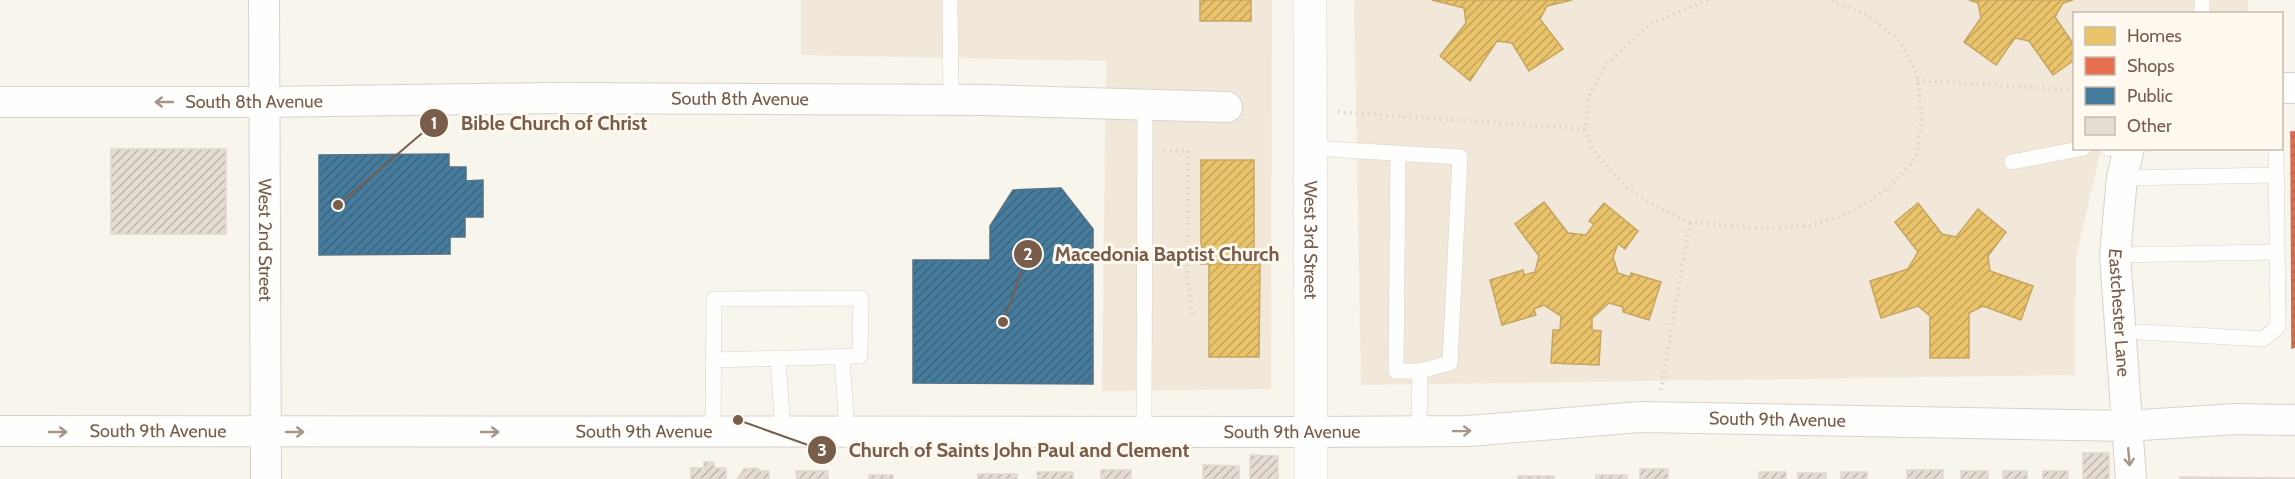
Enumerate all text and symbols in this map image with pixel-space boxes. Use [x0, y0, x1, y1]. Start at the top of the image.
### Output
legend [2073, 12, 2283, 150]
text: Homes [2127, 25, 2182, 47]
text: Shops [2127, 55, 2175, 77]
text: Public [2127, 85, 2173, 107]
street label: South 8th Avenue [671, 88, 809, 110]
street label: South 8th Avenue [185, 90, 323, 113]
one-way arrow [154, 96, 174, 108]
callout: Bible Church of Christ [419, 104, 659, 142]
text: Bible Church of Christ [461, 111, 647, 135]
text: 1 [431, 112, 437, 134]
text: Other [2127, 115, 2172, 137]
street label: West 2nd Street [254, 178, 276, 302]
street label: West 3rd Street [1299, 181, 1322, 299]
callout: Macedonia Baptist Church [1013, 235, 1292, 273]
text: Macedonia Baptist Church [1055, 242, 1279, 266]
text: 2 [1023, 243, 1033, 265]
street label: Eastchester Lane [2104, 248, 2135, 378]
street label: South 9th Avenue [1709, 407, 1846, 432]
street label: South 9th Avenue [89, 420, 227, 442]
street label: South 9th Avenue [575, 420, 713, 443]
street label: South 9th Avenue [1223, 421, 1361, 443]
one-way arrow [1452, 425, 1472, 436]
one-way arrow [48, 426, 68, 438]
one-way arrow [285, 426, 305, 438]
one-way arrow [480, 426, 500, 438]
callout: Church of Saints John Paul and Clement [807, 431, 1202, 469]
text: Church of Saints John Paul and Clement [849, 438, 1189, 462]
text: 3 [817, 439, 827, 461]
one-way arrow [2124, 447, 2135, 467]

